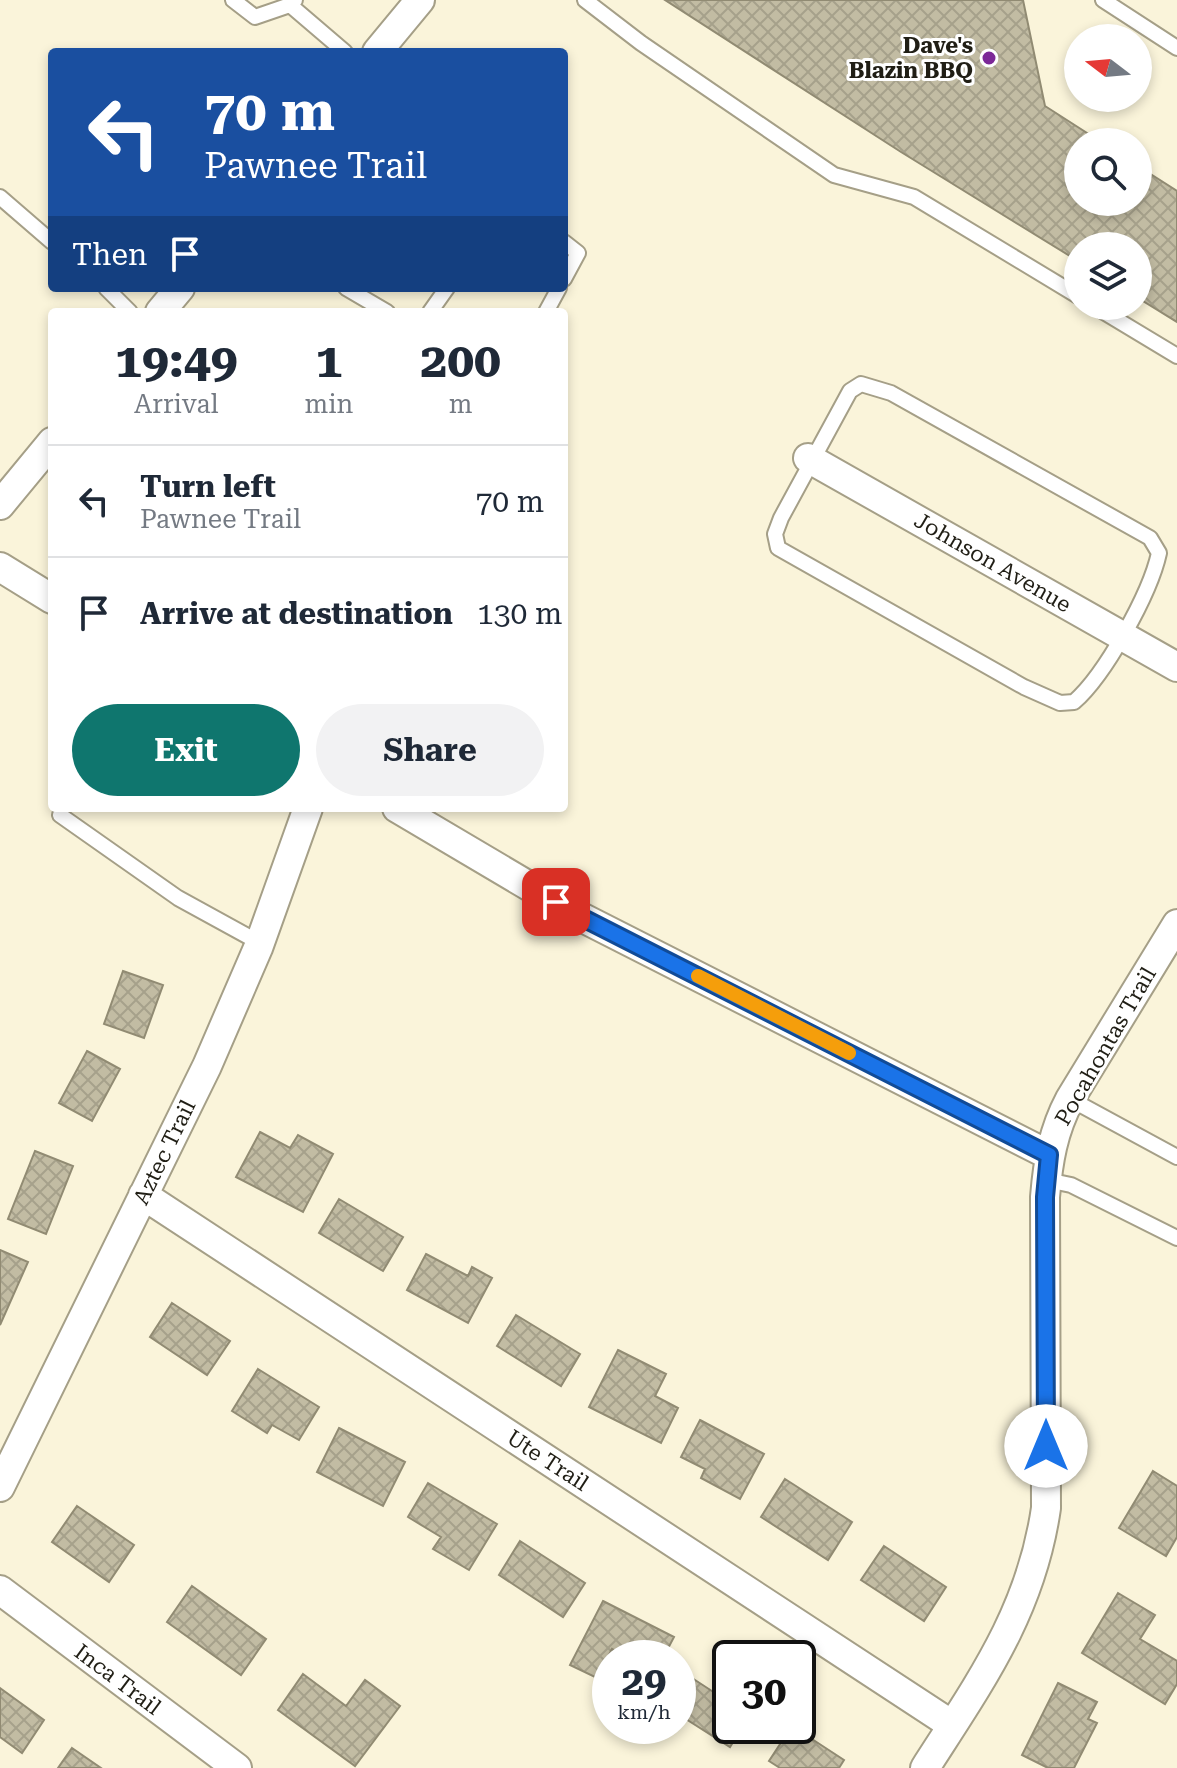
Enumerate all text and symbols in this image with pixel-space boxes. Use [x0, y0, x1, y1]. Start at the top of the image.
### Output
north arrow [1064, 24, 1152, 112]
map controls [1064, 24, 1152, 320]
place label: Dave's Blazin BBQ [849, 33, 973, 83]
marker: Dave's Blazin BBQ [980, 49, 998, 67]
text: 70 m [204, 78, 335, 144]
icon: left [72, 80, 176, 184]
button: search [1064, 128, 1152, 216]
text: Pawnee Trail [204, 145, 427, 187]
icon: arrive [163, 232, 207, 276]
button: layers [1064, 232, 1152, 320]
text: Then [72, 237, 147, 272]
text: 19:49 [115, 333, 238, 389]
text: 1 [315, 333, 342, 389]
text: 200 [420, 333, 501, 389]
text: Arrival [134, 389, 219, 419]
text: min [305, 389, 353, 419]
text: m [449, 389, 473, 419]
text: Turn left [140, 469, 276, 504]
icon: left [72, 479, 116, 523]
text: 70 m [475, 484, 544, 519]
text: Pawnee Trail [140, 504, 301, 534]
street label: Johnson Avenue [910, 507, 1075, 617]
icon: arrive [72, 591, 116, 635]
text: Arrive at destination [140, 596, 453, 631]
text: 130 m [477, 596, 562, 631]
button: Exit [72, 704, 300, 796]
button: Share [316, 704, 544, 796]
pin [522, 868, 590, 936]
icon: arrive [534, 880, 578, 924]
street label: Pocahontas Trail [1050, 963, 1161, 1130]
street label: Aztec Trail [128, 1096, 201, 1209]
position arrow [1004, 1404, 1088, 1488]
street label: Ute Trail [502, 1425, 593, 1496]
street label: Inca Trail [70, 1639, 166, 1720]
speed limit sign: 30 [712, 1640, 816, 1744]
text: 29 [622, 1658, 666, 1705]
text: km/h [617, 1700, 671, 1724]

